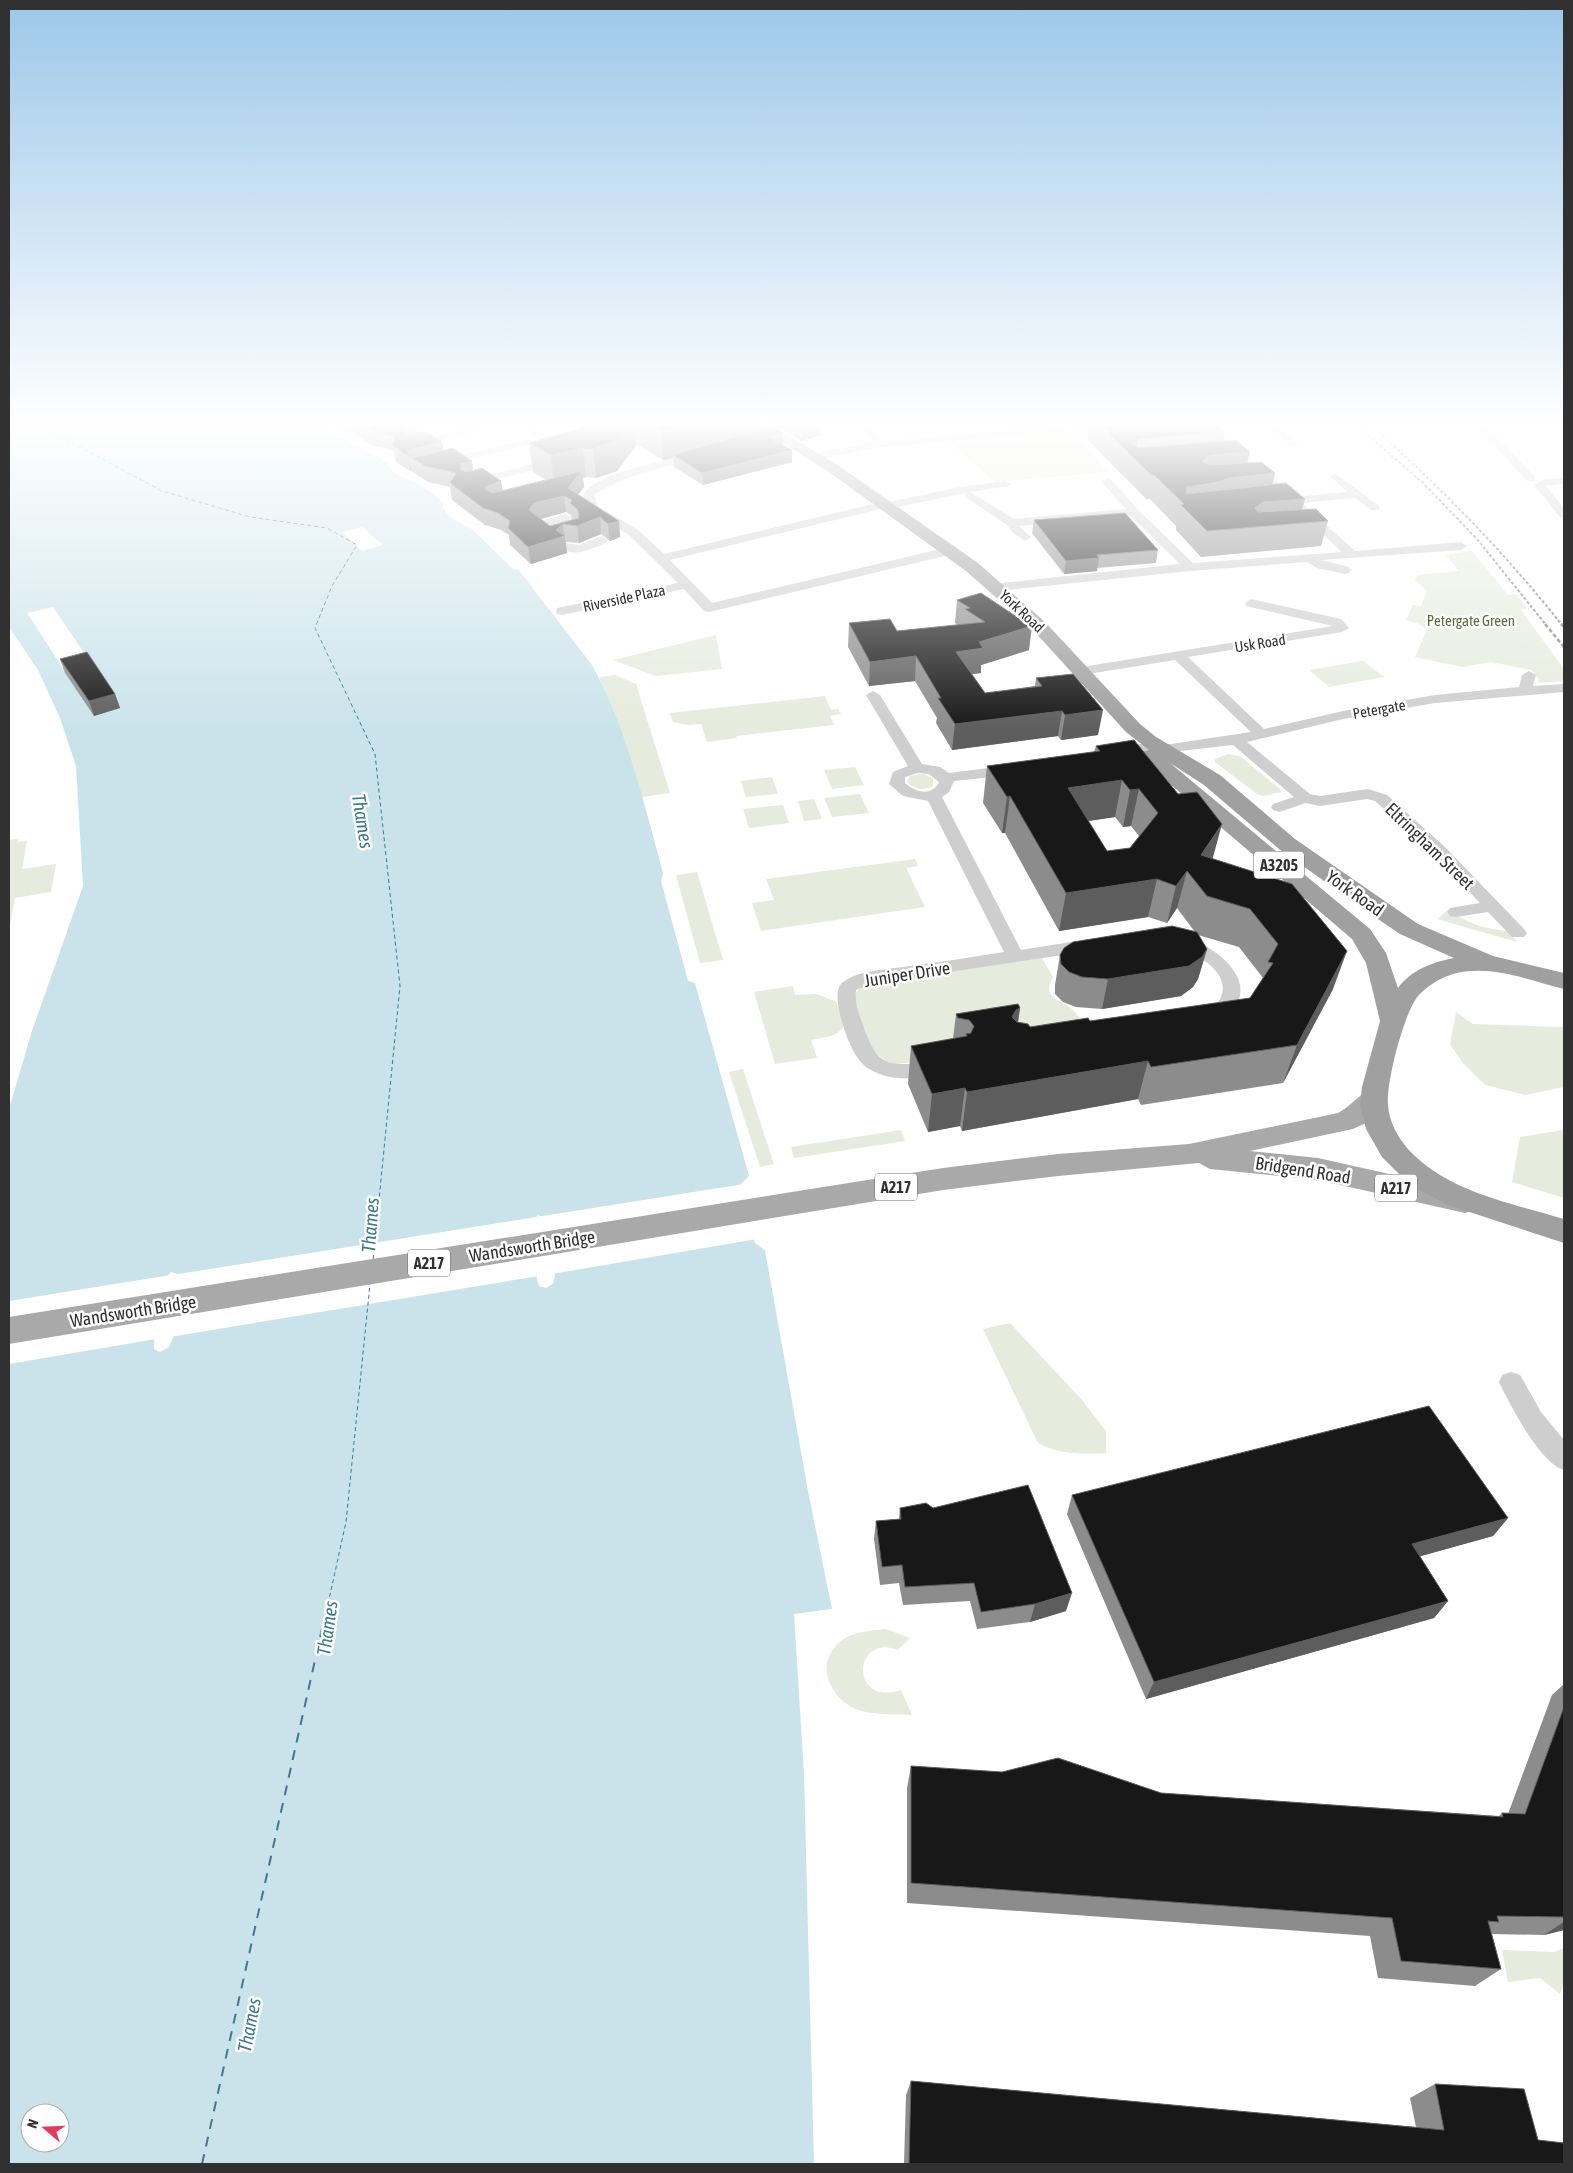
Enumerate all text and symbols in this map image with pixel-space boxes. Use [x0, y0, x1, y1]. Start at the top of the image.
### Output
street label: Riverside Plaza [581, 581, 667, 615]
street label: York Road [996, 586, 1048, 636]
park label: Petergate Green [1427, 612, 1515, 629]
street label: Usk Road [1233, 631, 1287, 655]
street label: Petergate [1351, 696, 1407, 722]
water label: Thames [348, 792, 378, 850]
street label: Eltringham Street [1381, 798, 1479, 894]
road number: A3205 [1254, 852, 1304, 878]
street label: York Road [1322, 866, 1388, 920]
street label: Juniper Drive [863, 957, 951, 991]
street label: Bridgend Road [1254, 1152, 1352, 1188]
road number: A217 [875, 1174, 917, 1200]
road number: A217 [1375, 1174, 1417, 1202]
water label: Thames [357, 1196, 383, 1253]
street label: Wandsworth Bridge [468, 1226, 596, 1266]
road number: A217 [408, 1250, 450, 1276]
street label: Wandsworth Bridge [69, 1291, 197, 1331]
water label: Thames [312, 1599, 342, 1657]
water label: Thames [233, 1996, 265, 2054]
north arrow [20, 2103, 70, 2153]
text: N [24, 2117, 42, 2130]

